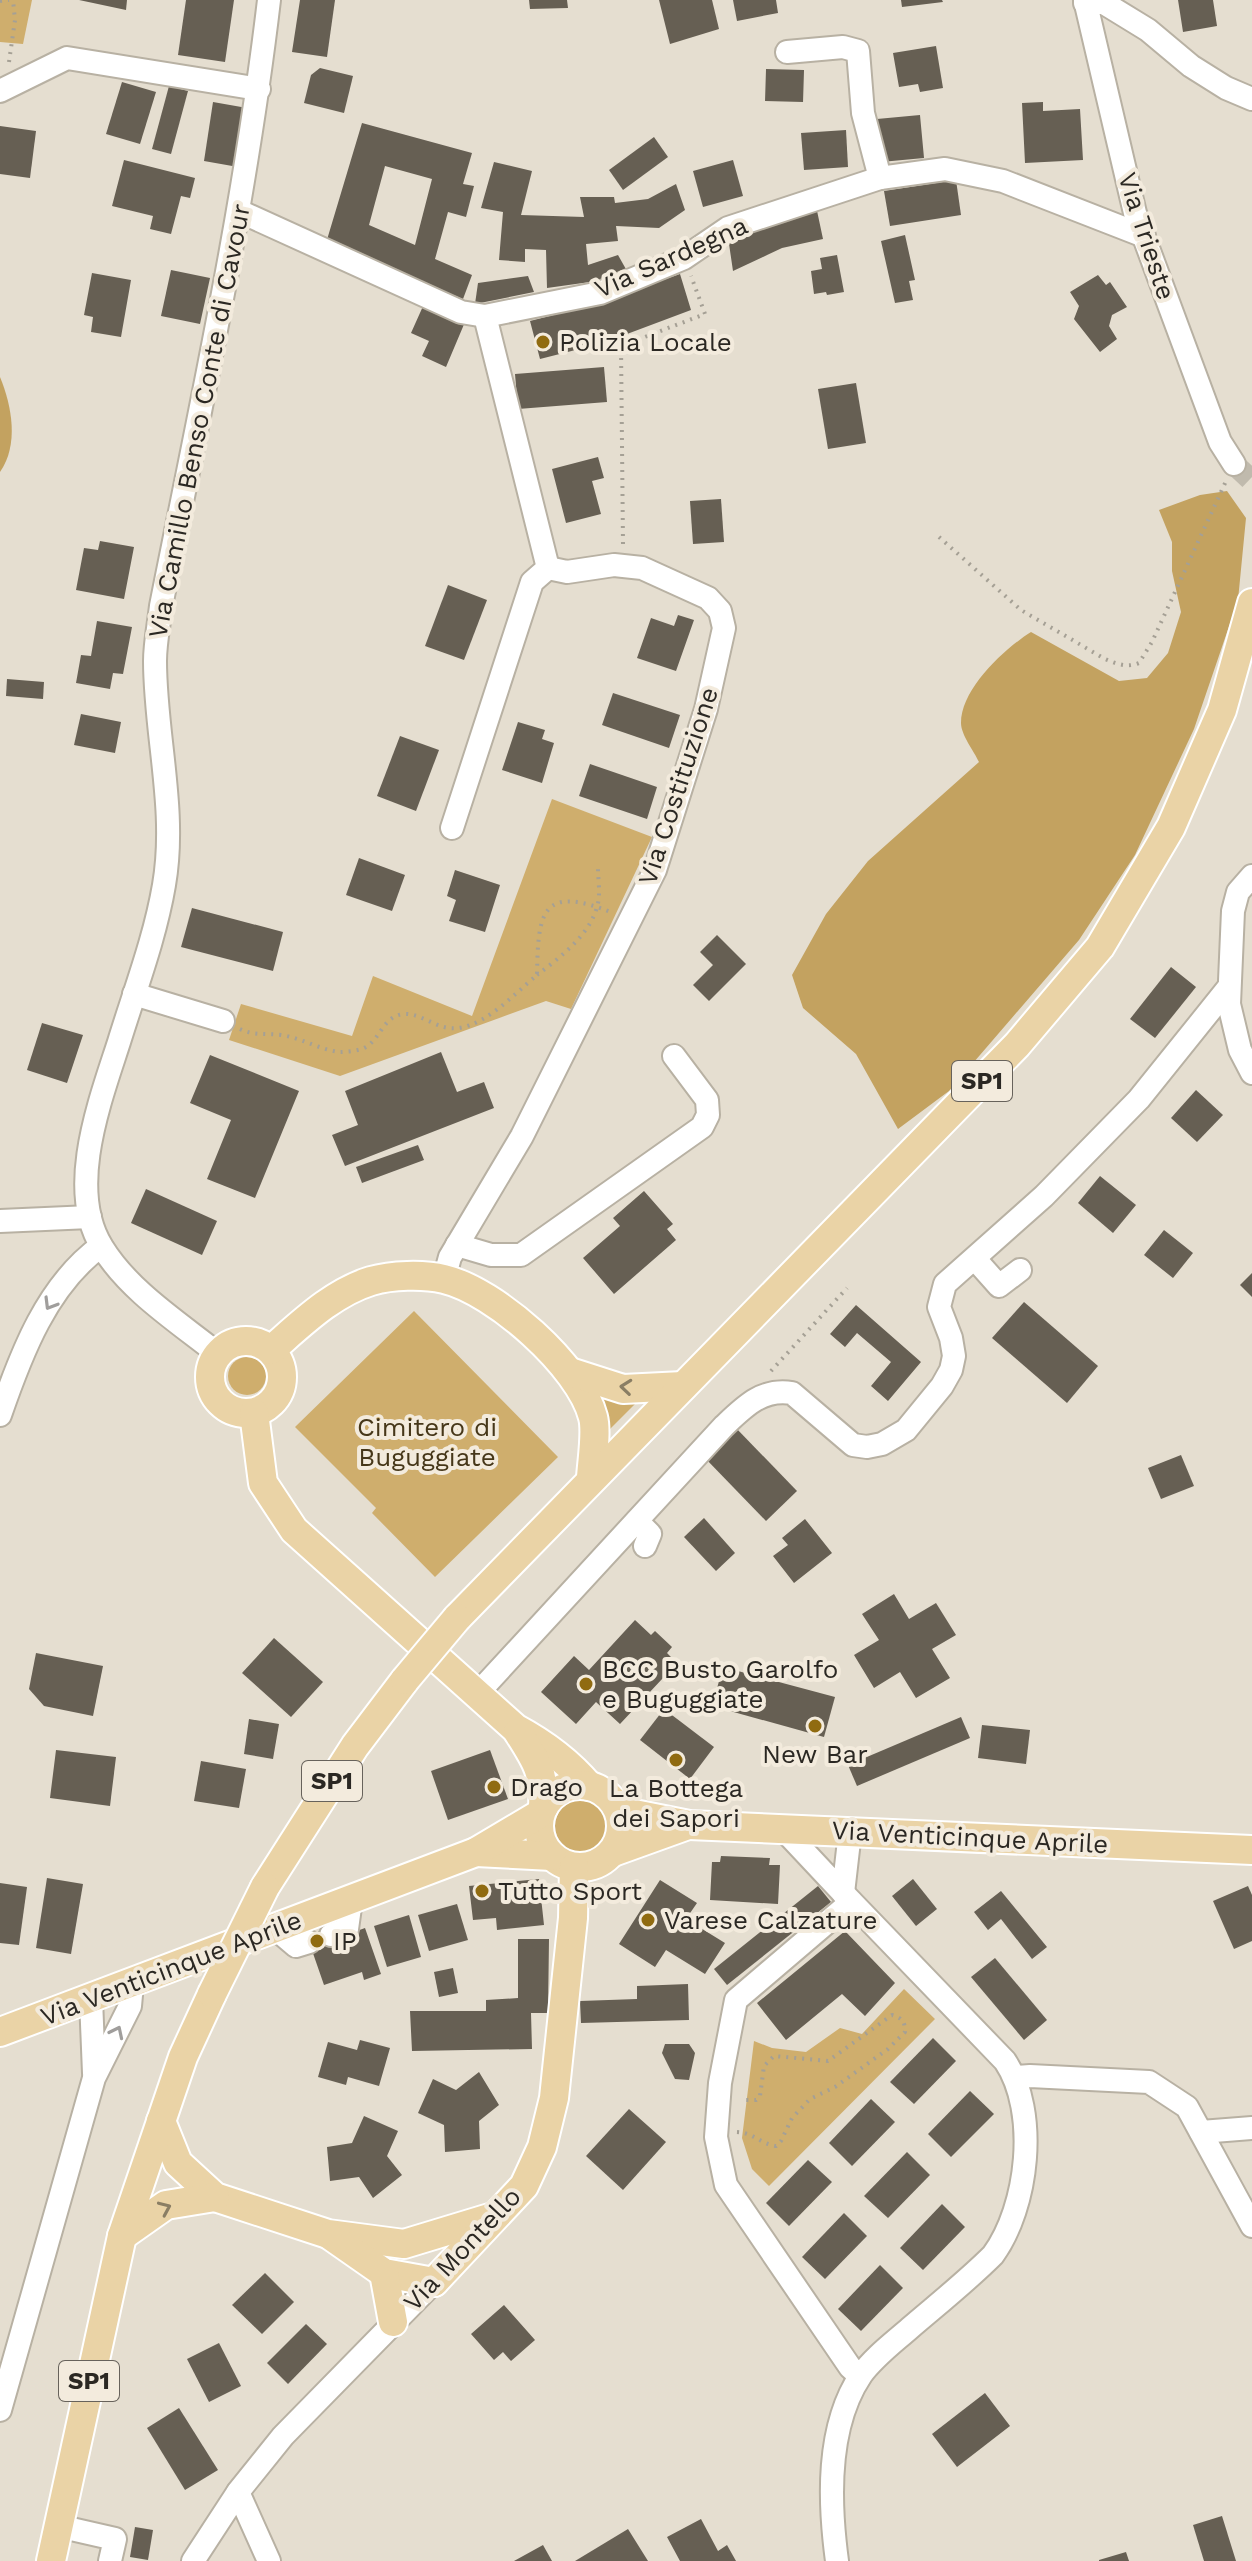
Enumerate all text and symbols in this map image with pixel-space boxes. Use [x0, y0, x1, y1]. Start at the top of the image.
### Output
street label: Via Trieste [1112, 169, 1182, 303]
street label: Via Camillo Benso Conte di Cavour [142, 201, 256, 641]
street label: Via Sardegna [590, 210, 752, 304]
place label: Polizia Locale [559, 327, 732, 357]
marker: Polizia Locale [534, 333, 552, 351]
street label: Via Costituzione [632, 683, 724, 889]
road number: SP1 [952, 1061, 1012, 1101]
one-way arrow [44, 1295, 60, 1310]
one-way arrow [619, 1379, 632, 1396]
park label: Cimitero di Buguggiate [357, 1412, 497, 1472]
place label: BCC Busto Garolfo e Buguggiate [602, 1654, 838, 1714]
marker: BCC Busto Garolfo e Buguggiate [577, 1675, 595, 1693]
marker: New Bar [806, 1717, 824, 1735]
place label: New Bar [762, 1739, 868, 1769]
marker: La Bottega dei Sapori [667, 1751, 685, 1769]
road number: SP1 [302, 1761, 362, 1801]
place label: Drago [510, 1772, 583, 1802]
place label: La Bottega dei Sapori [609, 1773, 744, 1833]
marker: Drago [485, 1778, 503, 1796]
street label: Via Venticinque Aprile [831, 1815, 1109, 1859]
place label: Tutto Sport [498, 1876, 642, 1906]
marker: Tutto Sport [473, 1882, 491, 1900]
street label: Via Venticinque Aprile [36, 1904, 306, 2032]
place label: Varese Calzature [664, 1905, 878, 1935]
marker: Varese Calzature [639, 1911, 657, 1929]
place label: IP [333, 1926, 357, 1956]
marker: IP [308, 1932, 326, 1950]
one-way arrow [107, 2026, 123, 2040]
street label: Via Montello [397, 2181, 527, 2317]
one-way arrow [157, 2202, 172, 2218]
road number: SP1 [59, 2361, 119, 2401]

